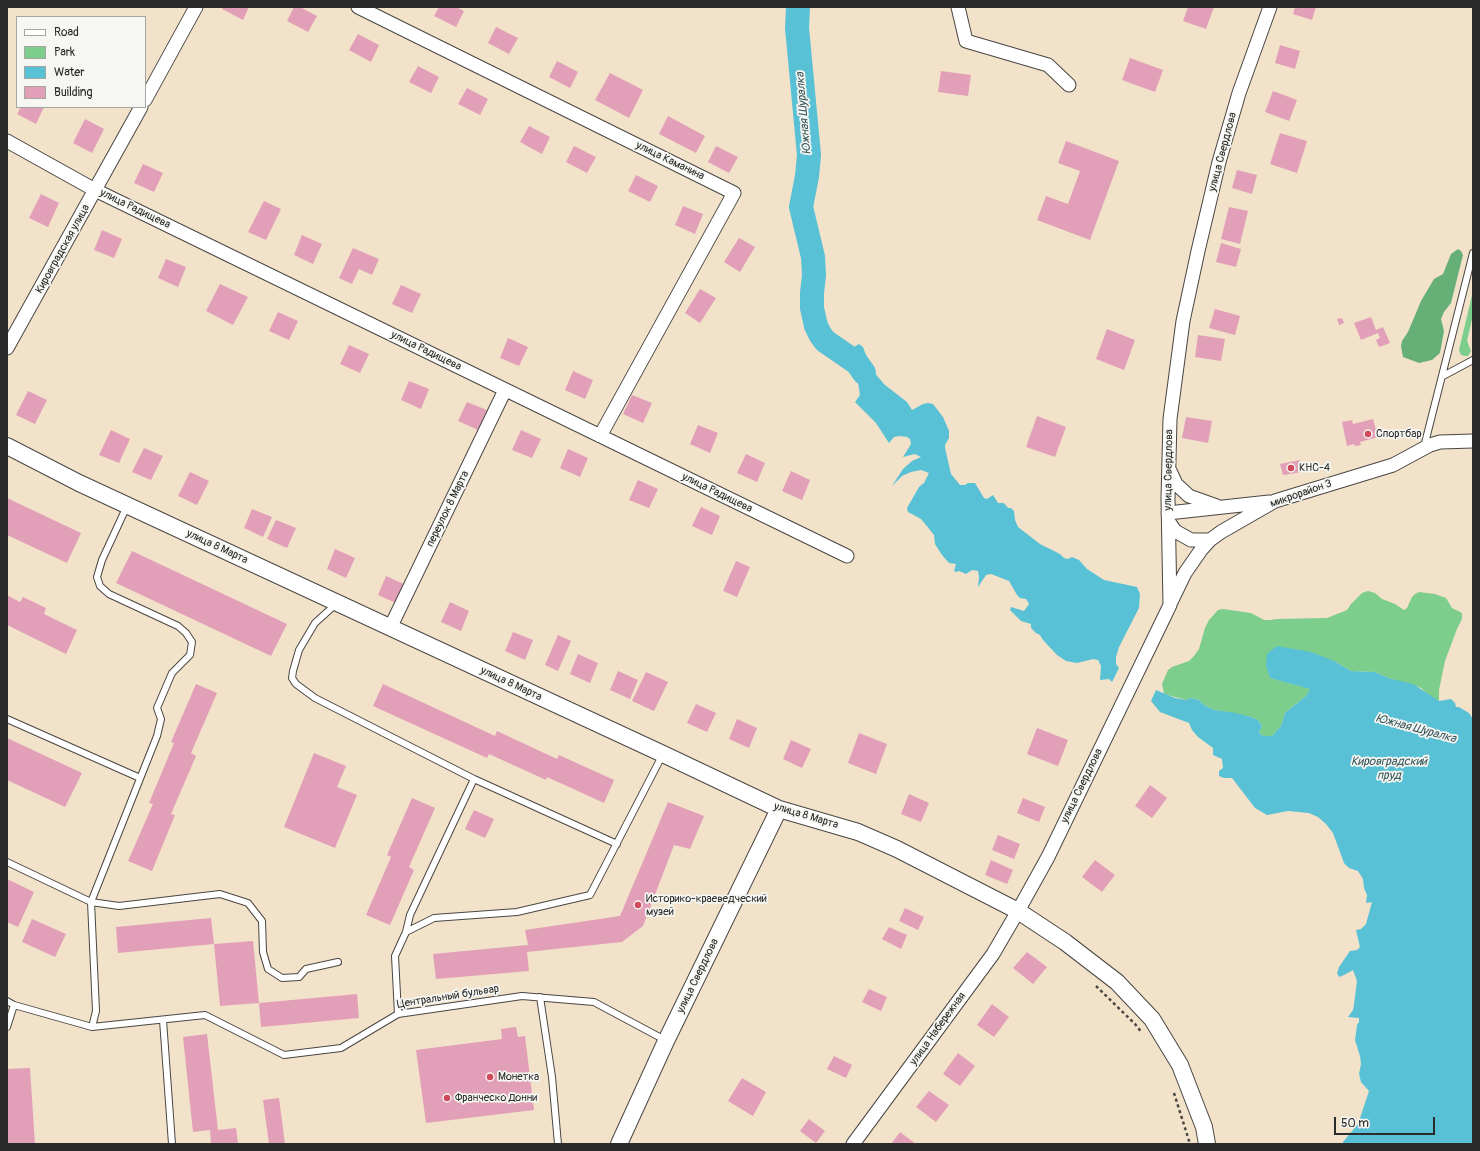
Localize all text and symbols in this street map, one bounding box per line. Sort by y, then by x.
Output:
legend [16,16,146,108]
text: Road [54,25,79,40]
text: Park [54,45,75,60]
text: Water [54,65,85,80]
water label: Южная Шуралка [793,71,815,155]
text: Building [54,85,93,100]
street label: улица Свердлова [1206,111,1240,193]
street label: улица Каманина [634,139,706,183]
street label: улица Радищева [98,186,172,232]
street label: Кировградская улица [33,202,93,296]
street label: улица Радищева [389,328,463,374]
place label: Спортбар [1376,427,1422,441]
street label: улица Свердлова [1162,429,1176,511]
marker: Спортбар [1363,429,1373,439]
place label: КНС-4 [1299,461,1330,475]
marker: КНС-4 [1286,463,1296,473]
street label: переулок 8 Марта [424,469,472,549]
street label: улица Радищева [680,470,754,516]
street label: микрорайон 3 [1268,477,1334,511]
street label: улица 8 Марта [184,527,250,567]
street label: улица 8 Марта [478,664,544,704]
water label: Южная Шуралка [1374,711,1458,747]
street label: улица Свердлова [1058,747,1106,825]
water label: Кировградский пруд [1351,755,1427,783]
street label: улица 8 Марта [772,800,840,832]
place label: Историко-краеведческий музей [646,892,767,918]
marker: Историко-краеведческий музей [633,900,643,910]
street label: улица Свердлова [674,937,722,1015]
street label: Центральный бульвар [396,982,500,1012]
street label: улица Набережная [907,990,969,1068]
place label: Монетка [498,1070,539,1084]
marker: Монетка [485,1072,495,1082]
place label: Франческо Донни [455,1091,537,1105]
marker: Франческо Донни [442,1093,452,1103]
scale bar [1336,1109,1437,1135]
text: 50 m [1341,1116,1369,1131]

